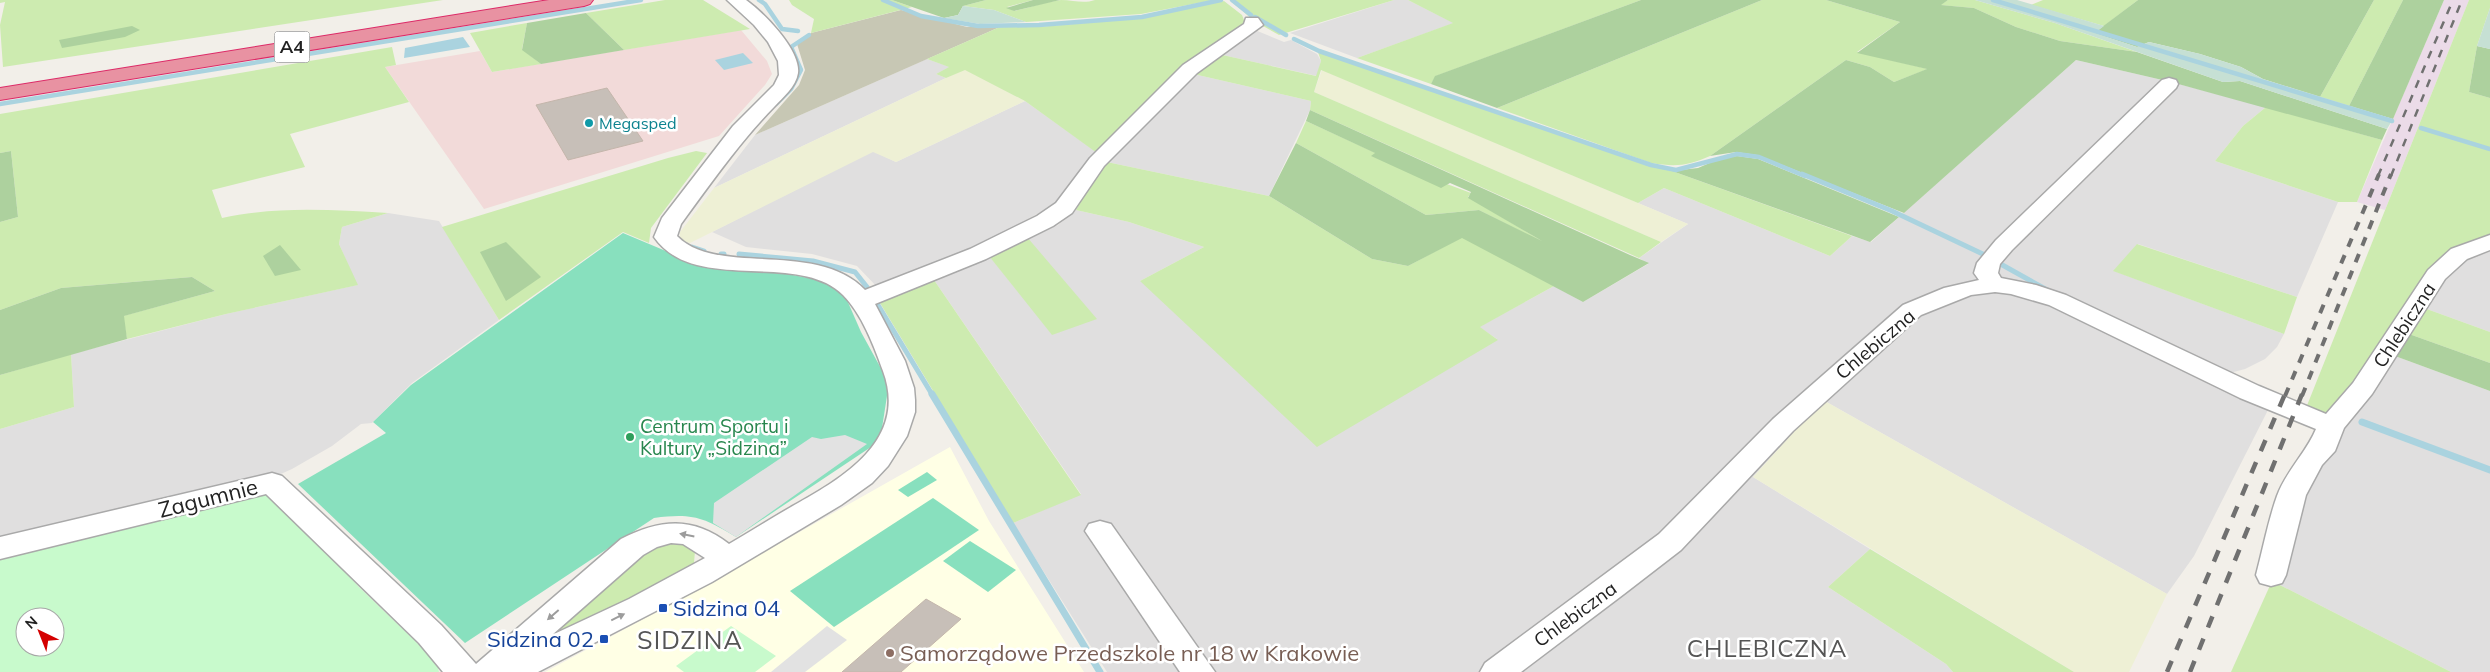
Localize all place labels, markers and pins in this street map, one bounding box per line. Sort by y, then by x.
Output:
place label: Megasped [599,113,677,133]
marker: Megasped [583,117,595,129]
place label: Centrum Sportu i Kultury „Sidzina” [640,414,789,460]
marker: Centrum Sportu i Kultury „Sidzina” [624,431,636,443]
place label: Sidzina 04 [673,594,780,622]
marker: Sidzina 04 [657,602,669,614]
place label: Sidzina 02 [487,625,594,653]
marker: Sidzina 02 [598,633,610,645]
place label: Samorządowe Przedszkole nr 18 w Krakowie [900,639,1359,667]
marker: Samorządowe Przedszkole nr 18 w Krakowie [884,647,896,659]

